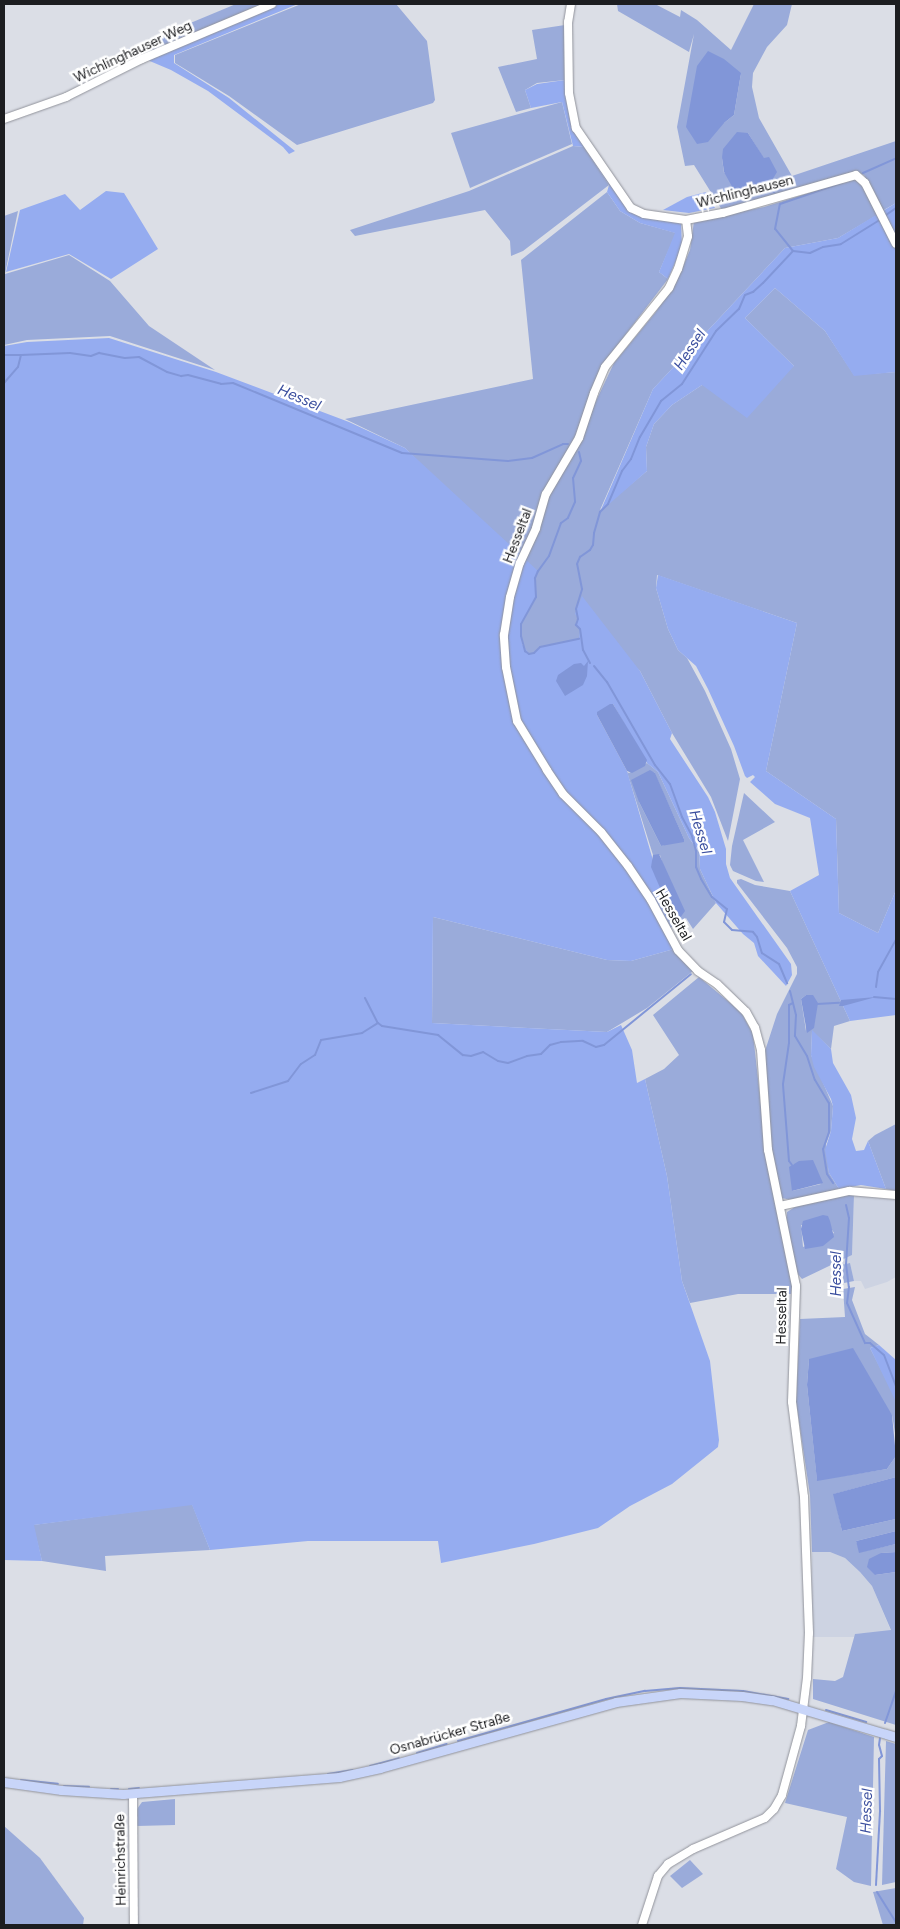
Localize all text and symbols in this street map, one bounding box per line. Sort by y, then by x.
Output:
street label: Wichlinghauser Weg [71,17,195,87]
street label: Wichlinghausen [695,172,795,212]
water label: Hessel [670,326,710,374]
water label: Hessel [275,381,323,415]
street label: Hesseltal [500,506,536,566]
water label: Hessel [685,808,715,856]
street label: Hesseltal [651,886,695,944]
water label: Hessel [828,1251,846,1297]
street label: Hesseltal [773,1287,791,1345]
street label: Osnabrücker Straße [388,1709,512,1759]
water label: Hessel [857,1788,877,1834]
street label: Heinrichstraße [112,1814,130,1906]

